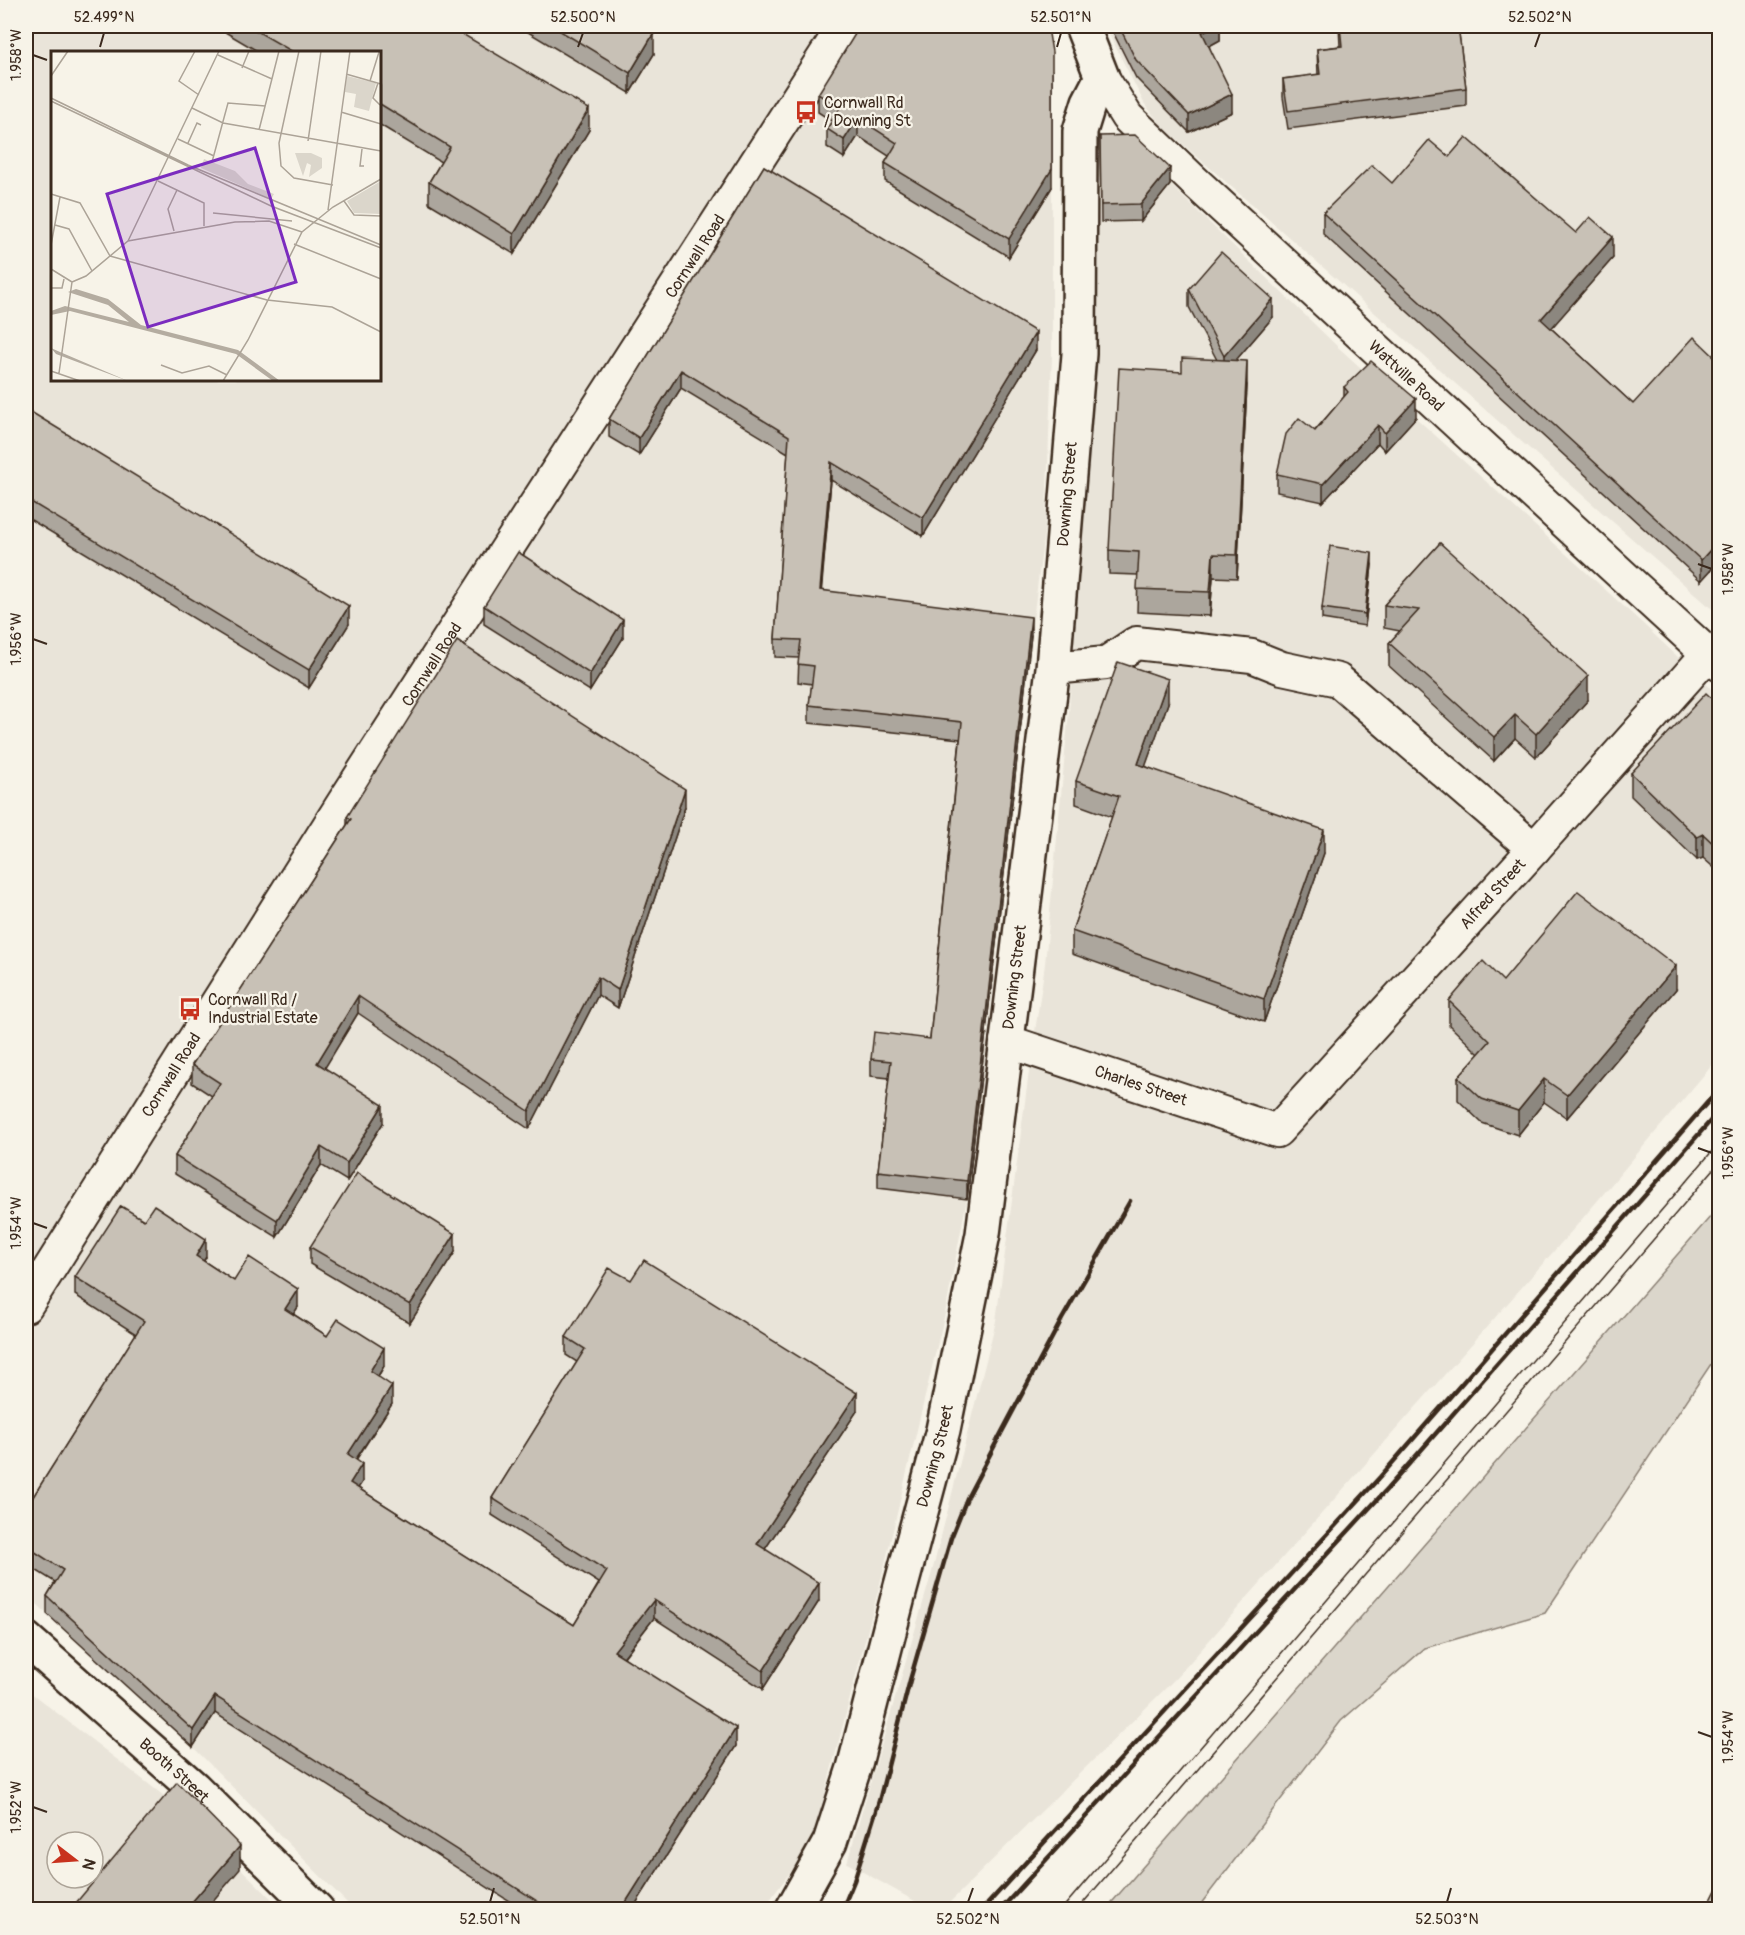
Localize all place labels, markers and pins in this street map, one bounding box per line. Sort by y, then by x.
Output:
place label: Cornwall Rd / Downing St [824,93,911,131]
bus stop icon: Cornwall Rd / Downing St [793,99,819,125]
place label: Cornwall Rd / Industrial Estate [208,990,318,1028]
bus stop icon: Cornwall Rd / Industrial Estate [177,996,203,1022]

